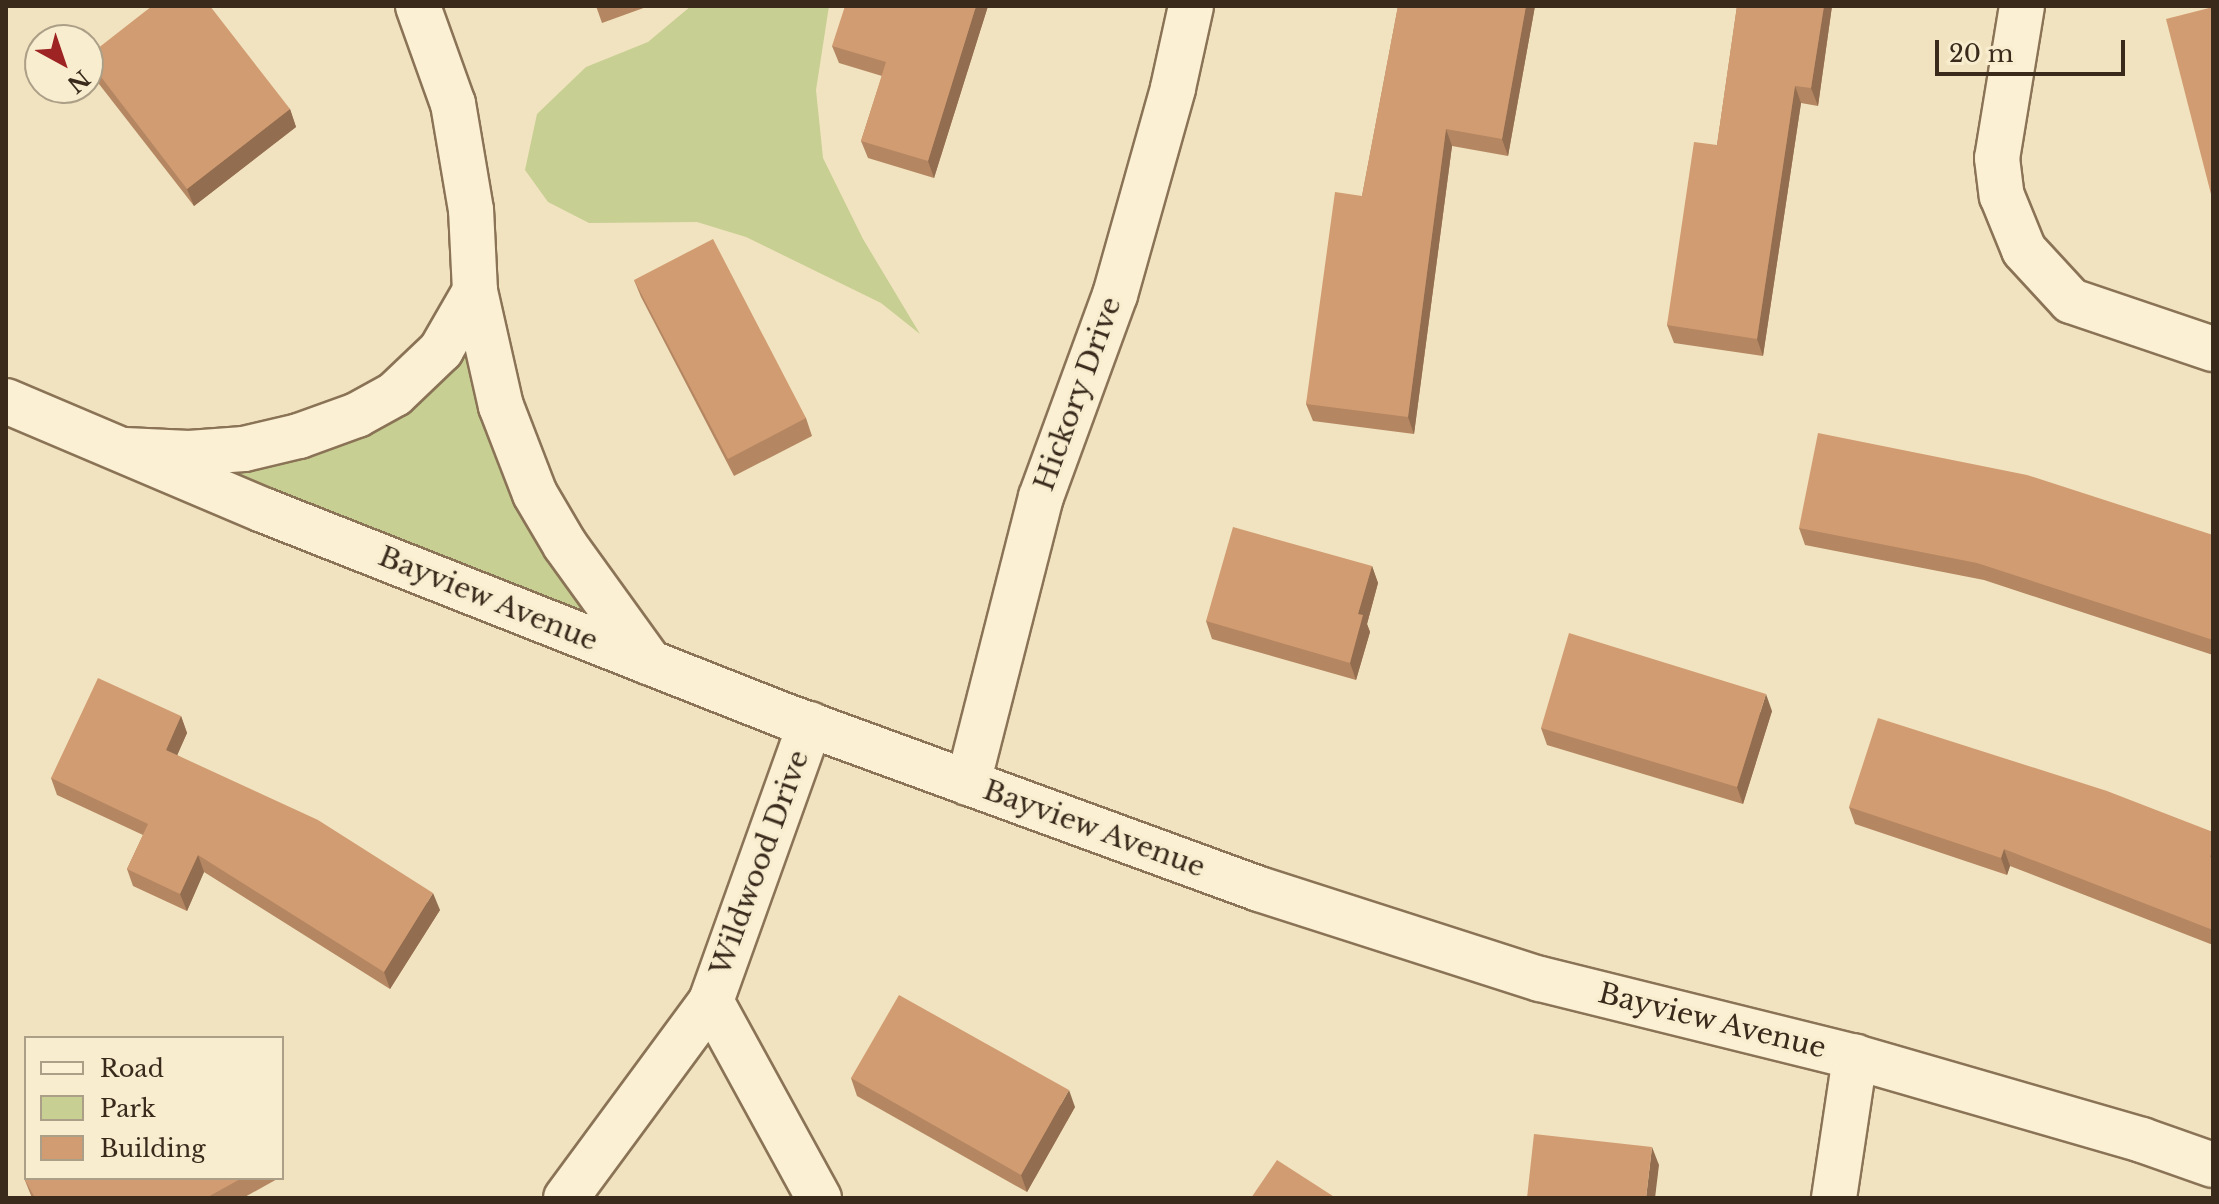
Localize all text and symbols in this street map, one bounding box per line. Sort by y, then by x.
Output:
north arrow [24,24,104,104]
scale bar [1939,24,2129,74]
text: 20 m [1949,39,2014,68]
text: N [62,64,95,98]
street label: Hickory Drive [1027,292,1129,496]
street label: Bayview Avenue [373,539,603,659]
street label: Wildwood Drive [704,746,816,980]
street label: Bayview Avenue [978,773,1210,885]
street label: Bayview Avenue [1594,976,1830,1066]
legend [24,1036,284,1180]
text: Road [100,1054,164,1083]
text: Park [100,1094,156,1123]
text: Building [100,1134,206,1163]

